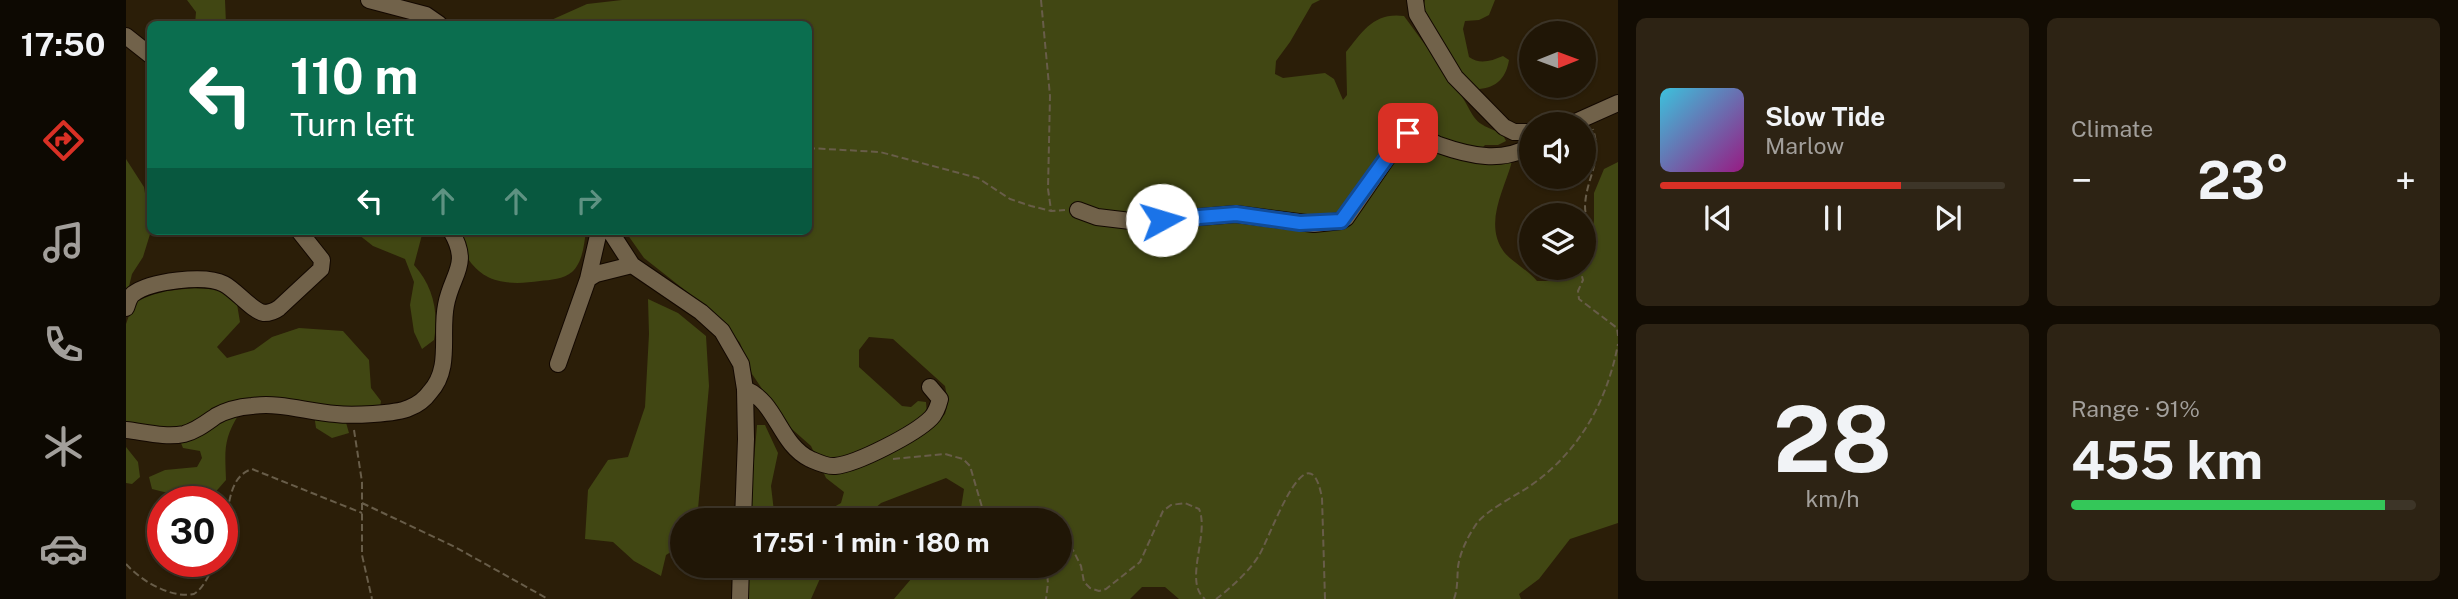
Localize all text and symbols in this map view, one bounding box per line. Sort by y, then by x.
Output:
north arrow [1519,21,1596,98]
map controls [1519,21,1596,280]
text: 17:50 [21,26,105,63]
text: 110 m [290,47,418,105]
icon: left [175,49,266,140]
text: Slow Tide [1765,101,1885,132]
pin [1378,103,1438,163]
text: Turn left [290,106,415,143]
button: sound [1519,112,1596,189]
icon: arrive [1389,114,1427,152]
text: Climate [2071,115,2153,142]
icon: directions [39,116,88,165]
text: Marlow [1765,132,1844,159]
text: 23° [2197,150,2290,211]
text: − [2071,158,2092,203]
text: + [2395,158,2416,203]
icon: left [351,182,389,220]
icon: ahead [424,182,462,220]
icon: ahead [497,182,535,220]
icon: right [570,182,608,220]
position arrow [1125,183,1199,257]
icon: previous [1699,199,1737,237]
icon: pause [1814,199,1852,237]
icon: next [1929,199,1967,237]
button: layers [1519,203,1596,280]
icon: music [39,218,88,267]
icon: phone [39,320,88,369]
text: 28 [1773,386,1892,492]
text: Range · 91% [2071,395,2200,422]
icon: climate [39,422,88,471]
text: 455 km [2071,430,2263,491]
text: km/h [1805,485,1860,512]
speed limit sign: 30 [147,486,238,577]
icon: car [39,524,88,573]
text: 17:51 · 1 min · 180 m [753,527,989,558]

